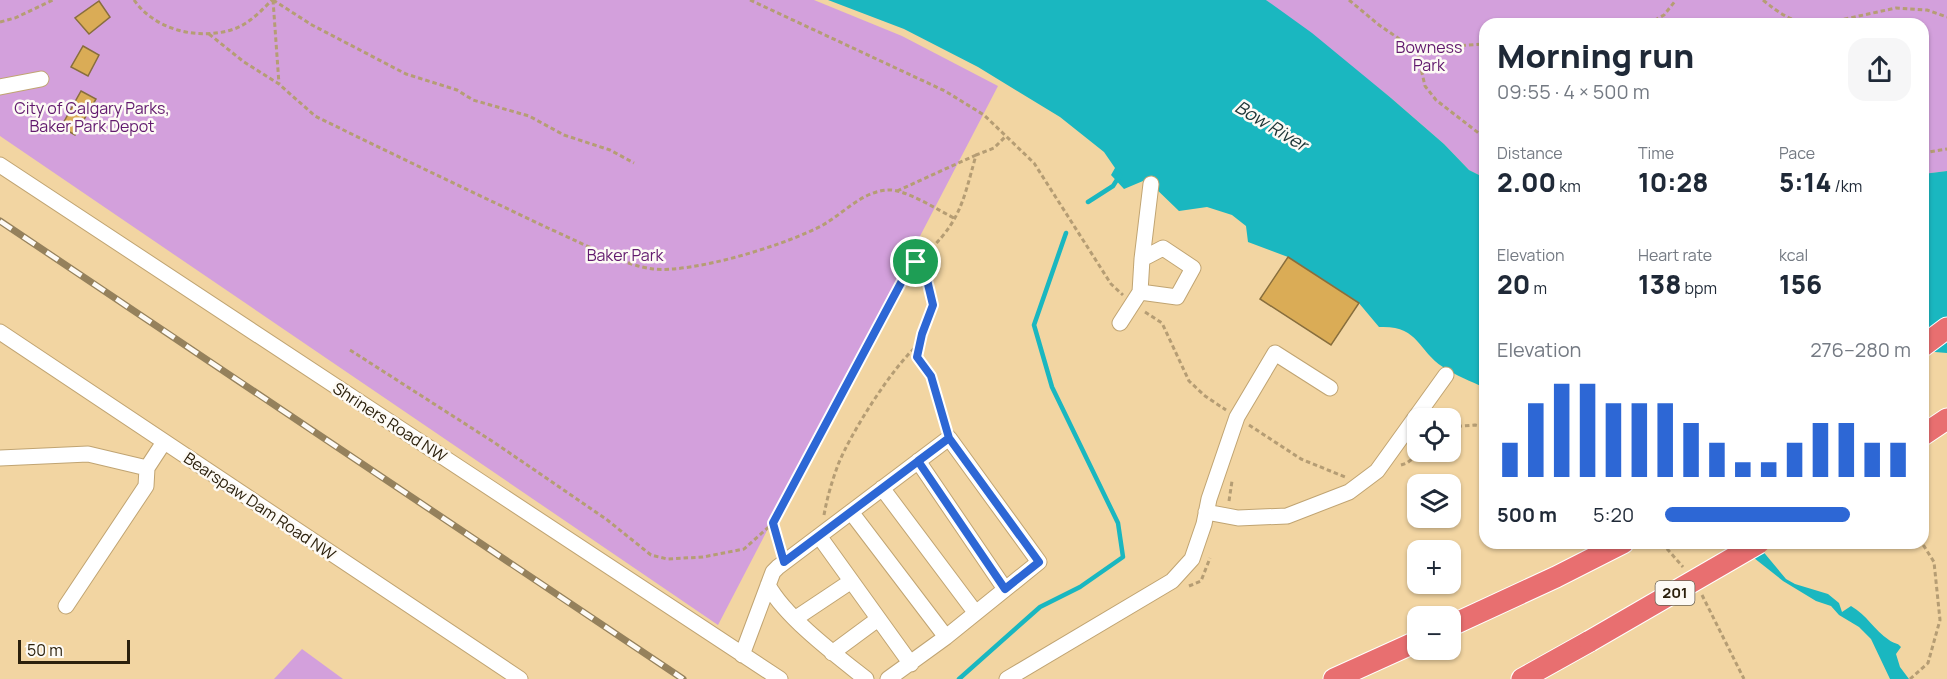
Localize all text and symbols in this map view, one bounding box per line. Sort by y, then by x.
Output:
text: Morning run [1497,33,1694,78]
park label: Bowness Park [1396,36,1462,76]
button: share [1848,38,1911,101]
text: 09:55 · 4 × 500 m [1497,78,1650,105]
water label: Bow River [1231,94,1314,157]
park label: City of Calgary Parks, Baker Park Depot [14,97,170,137]
text: Distance [1497,142,1563,164]
text: Time [1638,142,1674,164]
text: Pace [1779,142,1815,164]
text: 2.00 [1497,164,1556,200]
text: 10:28 [1638,164,1709,200]
text: 5:14 [1779,164,1831,200]
text: km [1556,175,1581,197]
text: /km [1831,175,1862,197]
pin [890,236,941,287]
park label: Baker Park [587,244,664,266]
text: Elevation [1497,244,1565,266]
text: Heart rate [1638,244,1712,266]
text: kcal [1779,244,1808,266]
icon: arrive [899,245,932,278]
text: 20 [1497,266,1530,302]
text: 138 [1638,266,1681,302]
text: 156 [1779,266,1822,302]
text: m [1530,277,1547,299]
text: bpm [1681,277,1717,299]
text: Elevation [1497,336,1581,363]
text: 276–280 m [1810,336,1911,363]
street label: Shriners Road NW [329,377,451,467]
map controls [1407,408,1461,660]
button: locate [1407,408,1461,462]
street label: Bearspaw Dam Road NW [180,447,340,565]
button: layers [1407,474,1461,528]
text: 500 m [1497,501,1557,528]
text: 5:20 [1593,501,1634,528]
button: + [1407,540,1461,594]
road number: 201 [1656,581,1694,605]
button: − [1407,606,1461,660]
scale bar [18,637,130,664]
text: 50 m [27,639,63,661]

